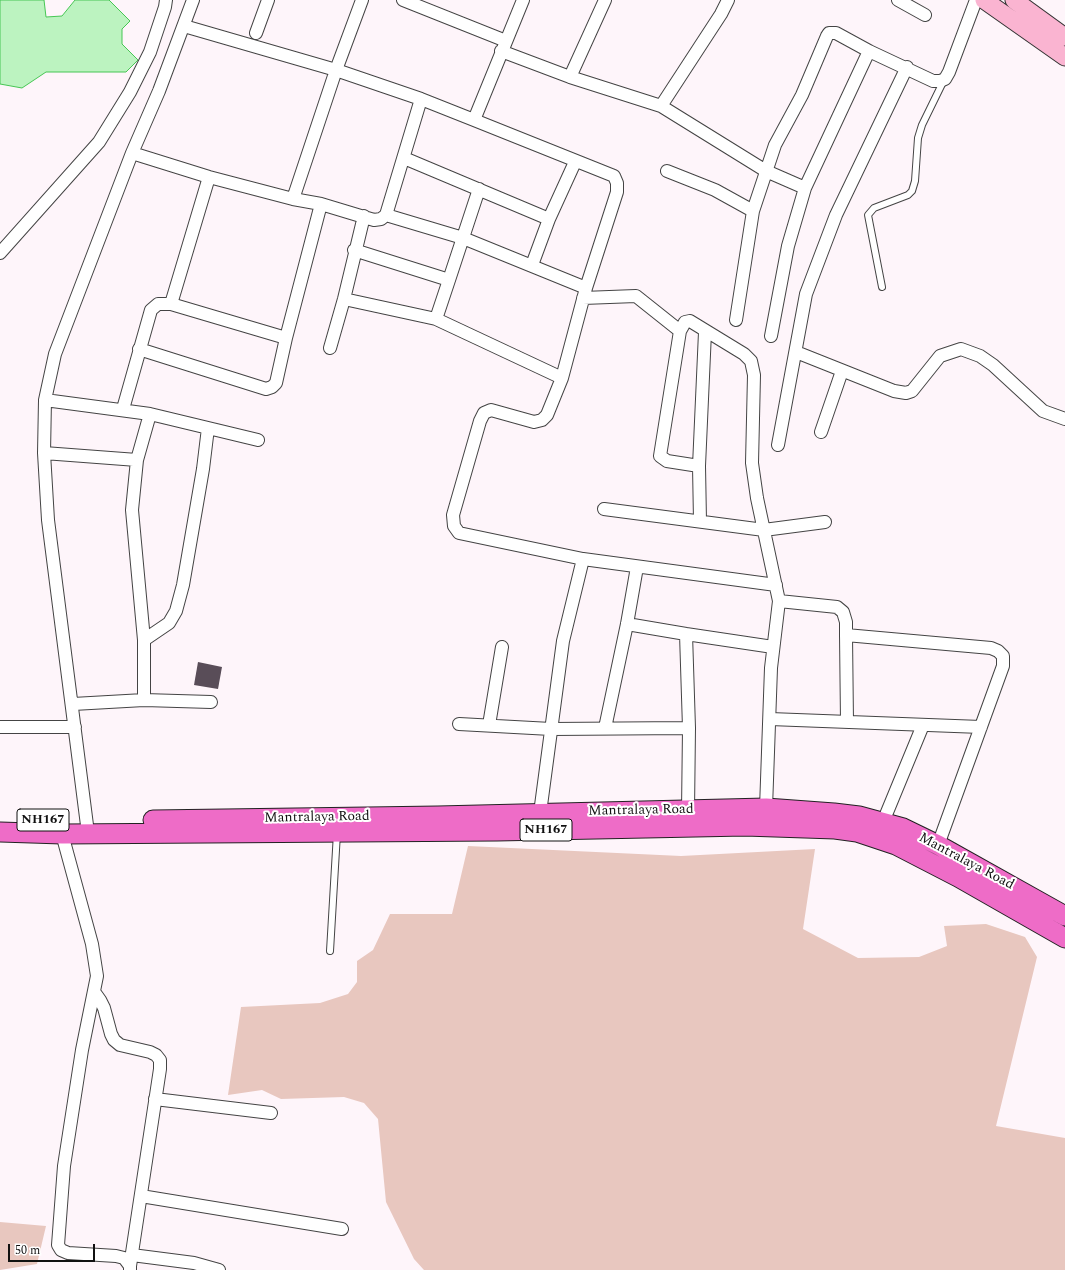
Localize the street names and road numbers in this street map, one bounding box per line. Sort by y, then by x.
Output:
street label: Mantralaya Road [588,802,694,820]
road number: NH167 [17,809,69,831]
street label: Mantralaya Road [264,809,370,827]
road number: NH167 [520,819,572,841]
street label: Mantralaya Road [915,830,1017,894]

